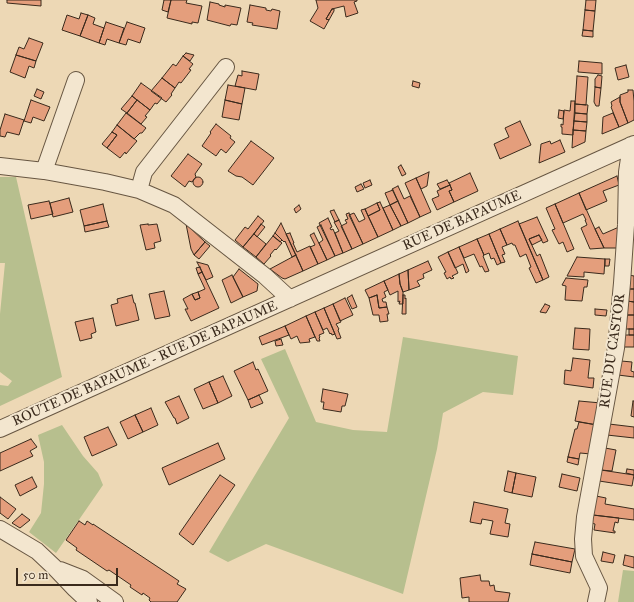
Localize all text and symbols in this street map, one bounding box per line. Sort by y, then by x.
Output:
street label: RUE DE BAPAUME [400,187,524,255]
street label: RUE DU CASTOR [597,293,629,409]
street label: ROUTE DE BAPAUME - RUE DE BAPAUME [10,298,280,430]
scale bar [18,560,120,586]
text: 50 m [23,568,48,582]

